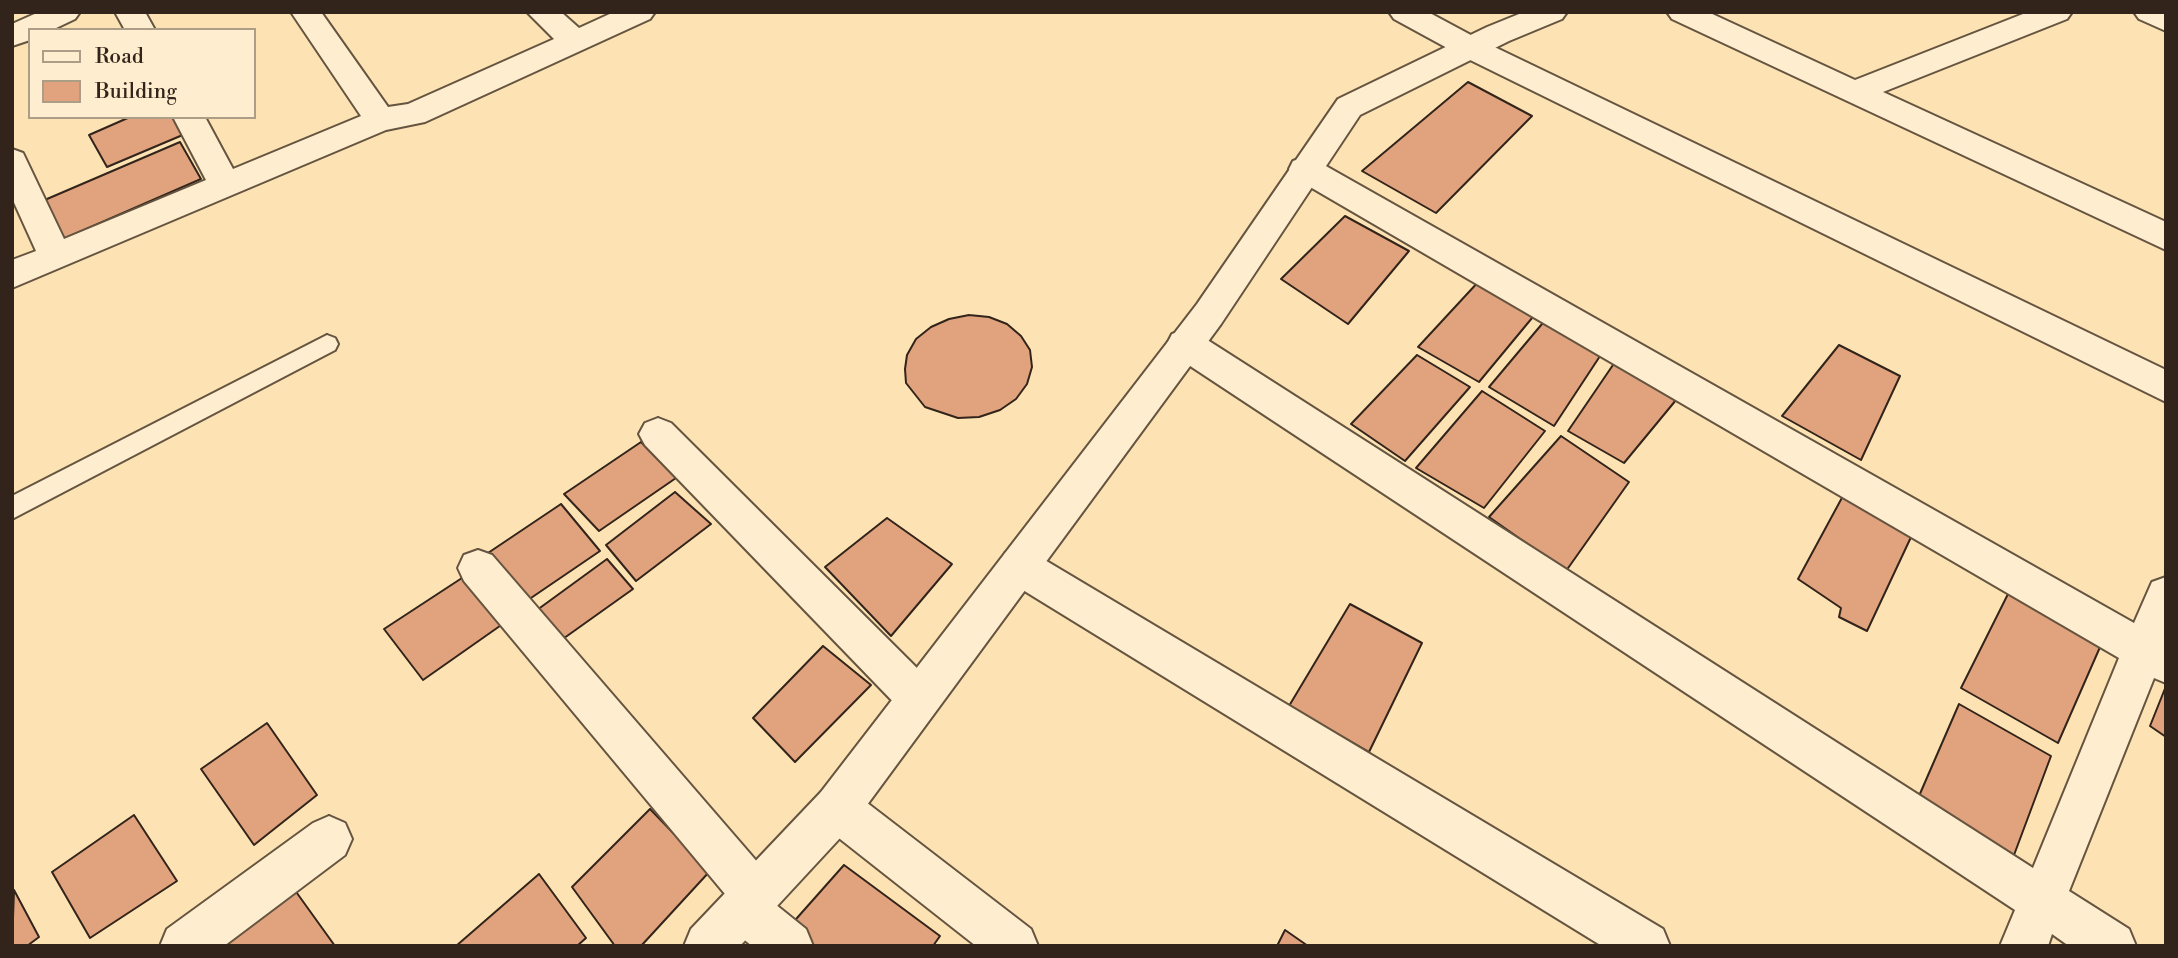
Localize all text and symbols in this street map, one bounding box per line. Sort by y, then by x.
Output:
legend [28,28,256,119]
text: Road [95,44,144,70]
text: Building [95,79,177,105]

